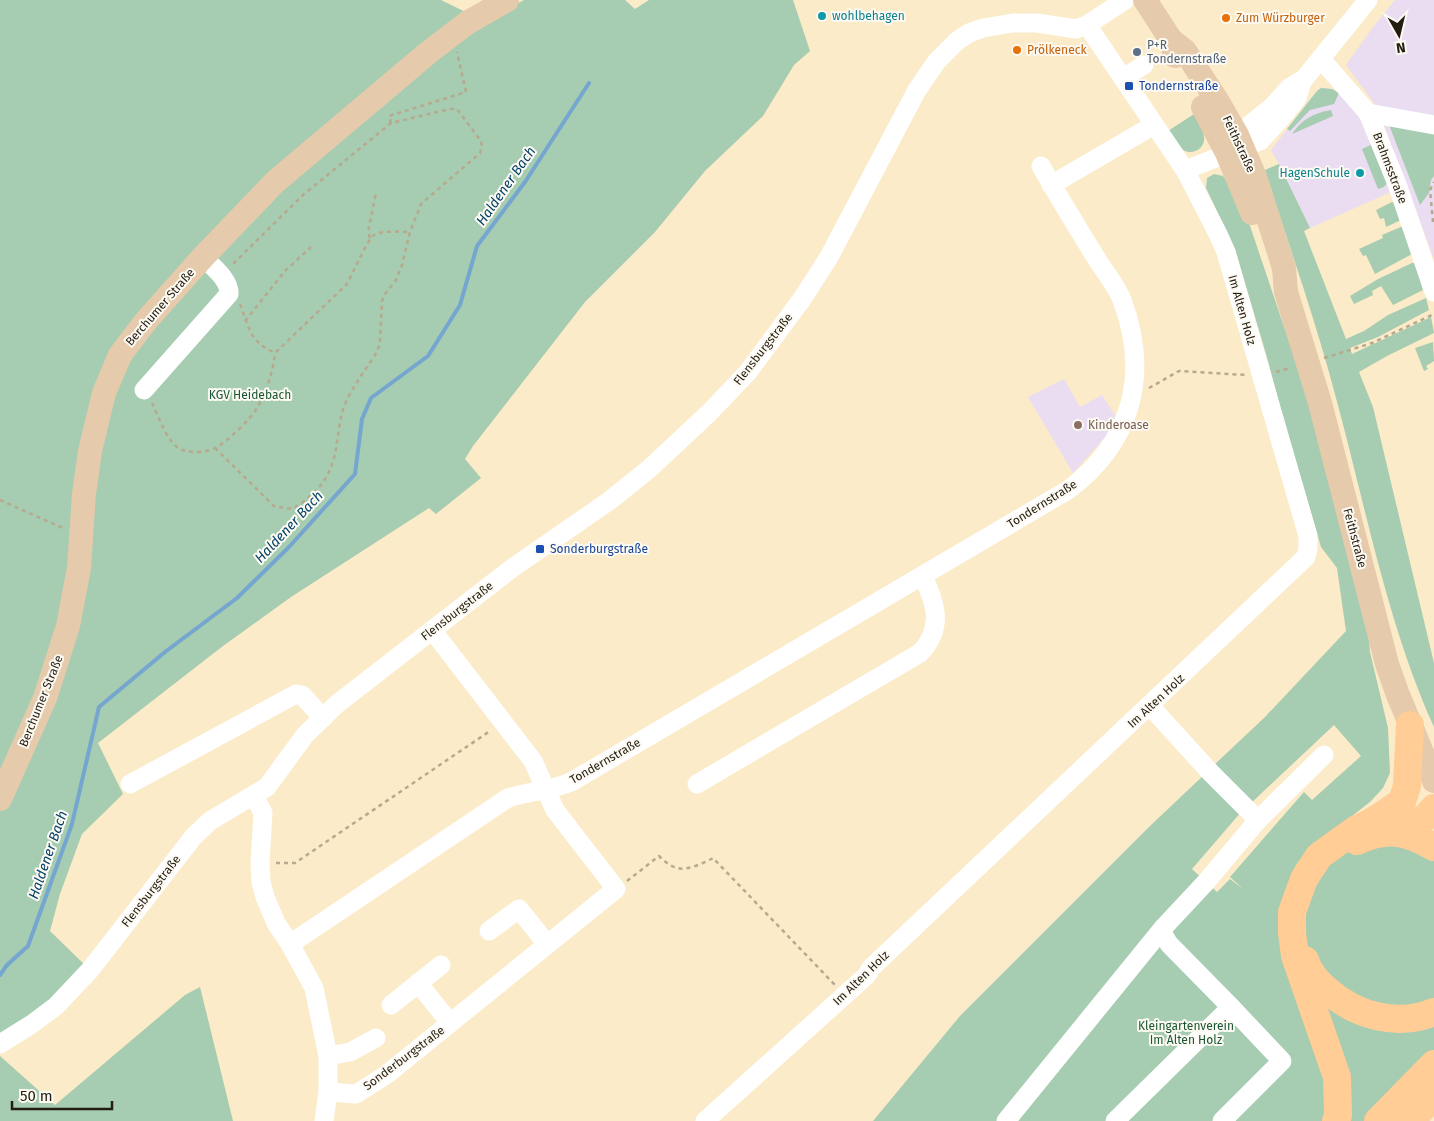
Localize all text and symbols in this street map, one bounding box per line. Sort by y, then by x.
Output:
place label: wohlbehagen [832,9,905,23]
marker: wohlbehagen [816,10,828,22]
north arrow [1374,10,1424,60]
place label: Zum Würzburger [1236,11,1325,25]
marker: Zum Würzburger [1220,12,1232,24]
place label: P+R Tondernstraße [1147,38,1226,66]
text: N [1395,38,1407,56]
place label: Prölkeneck [1027,43,1087,57]
marker: Prölkeneck [1011,44,1023,56]
marker: P+R Tondernstraße [1131,46,1143,58]
place label: Tondernstraße [1139,79,1218,93]
marker: Tondernstraße [1123,80,1135,92]
street label: Feithstraße [1220,113,1258,175]
street label: Brahmsstraße [1370,130,1410,206]
water label: Haldener Bach [473,143,539,229]
place label: HagenSchule [1280,166,1350,180]
marker: HagenSchule [1354,167,1366,179]
street label: Berchumer Straße [123,266,197,348]
street label: Im Alten Holz [1225,273,1259,347]
street label: Flensburgstraße [731,310,795,388]
park label: KGV Heidebach [209,388,291,402]
place label: Kinderoase [1088,418,1149,432]
marker: Kinderoase [1072,419,1084,431]
street label: Tondernstraße [1005,477,1079,531]
water label: Haldener Bach [251,487,327,567]
street label: Feithstraße [1340,507,1370,569]
place label: Sonderburgstraße [550,542,648,556]
marker: Sonderburgstraße [534,543,546,555]
street label: Flensburgstraße [418,579,496,643]
street label: Berchumer Straße [16,653,66,749]
street label: Im Alten Holz [1125,671,1187,731]
street label: Tondernstraße [567,735,643,787]
water label: Haldener Bach [25,809,71,901]
street label: Flensburgstraße [119,852,183,930]
street label: Im Alten Holz [830,948,892,1008]
park label: Kleingartenverein Im Alten Holz [1138,1019,1234,1047]
street label: Sonderburgstraße [361,1023,447,1093]
scale bar [12,1078,112,1110]
text: 50 m [20,1087,53,1105]

